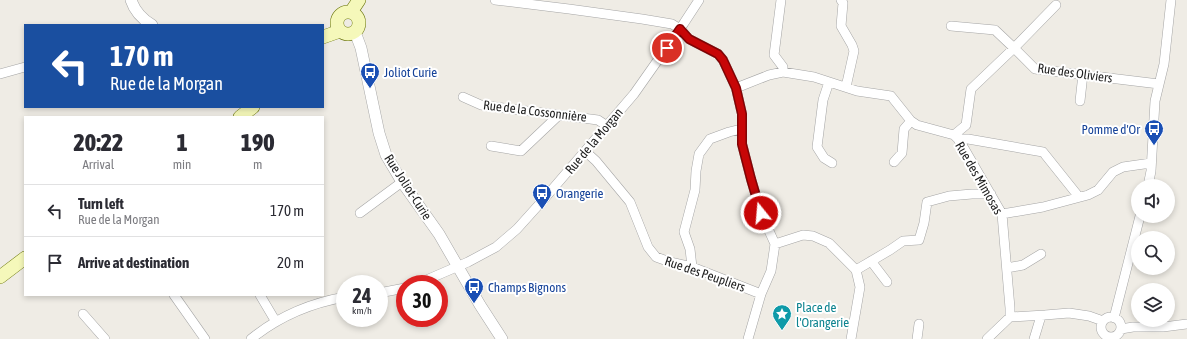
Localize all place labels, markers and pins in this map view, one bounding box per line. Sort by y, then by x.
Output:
pin [650,31,684,65]
bus stop icon: Joliot Curie [359,61,381,89]
place label: Joliot Curie [384,65,437,80]
bus stop icon: Pomme d'Or [1143,118,1165,146]
place label: Pomme d'Or [1082,122,1140,137]
bus stop icon: Orangerie [531,182,553,210]
place label: Orangerie [556,186,604,201]
bus stop icon: Champs Bignons [463,276,485,304]
place label: Champs Bignons [488,280,567,295]
place label: Place de l'Orangerie [796,300,849,330]
place icon: Place de l'Orangerie [771,303,793,331]

